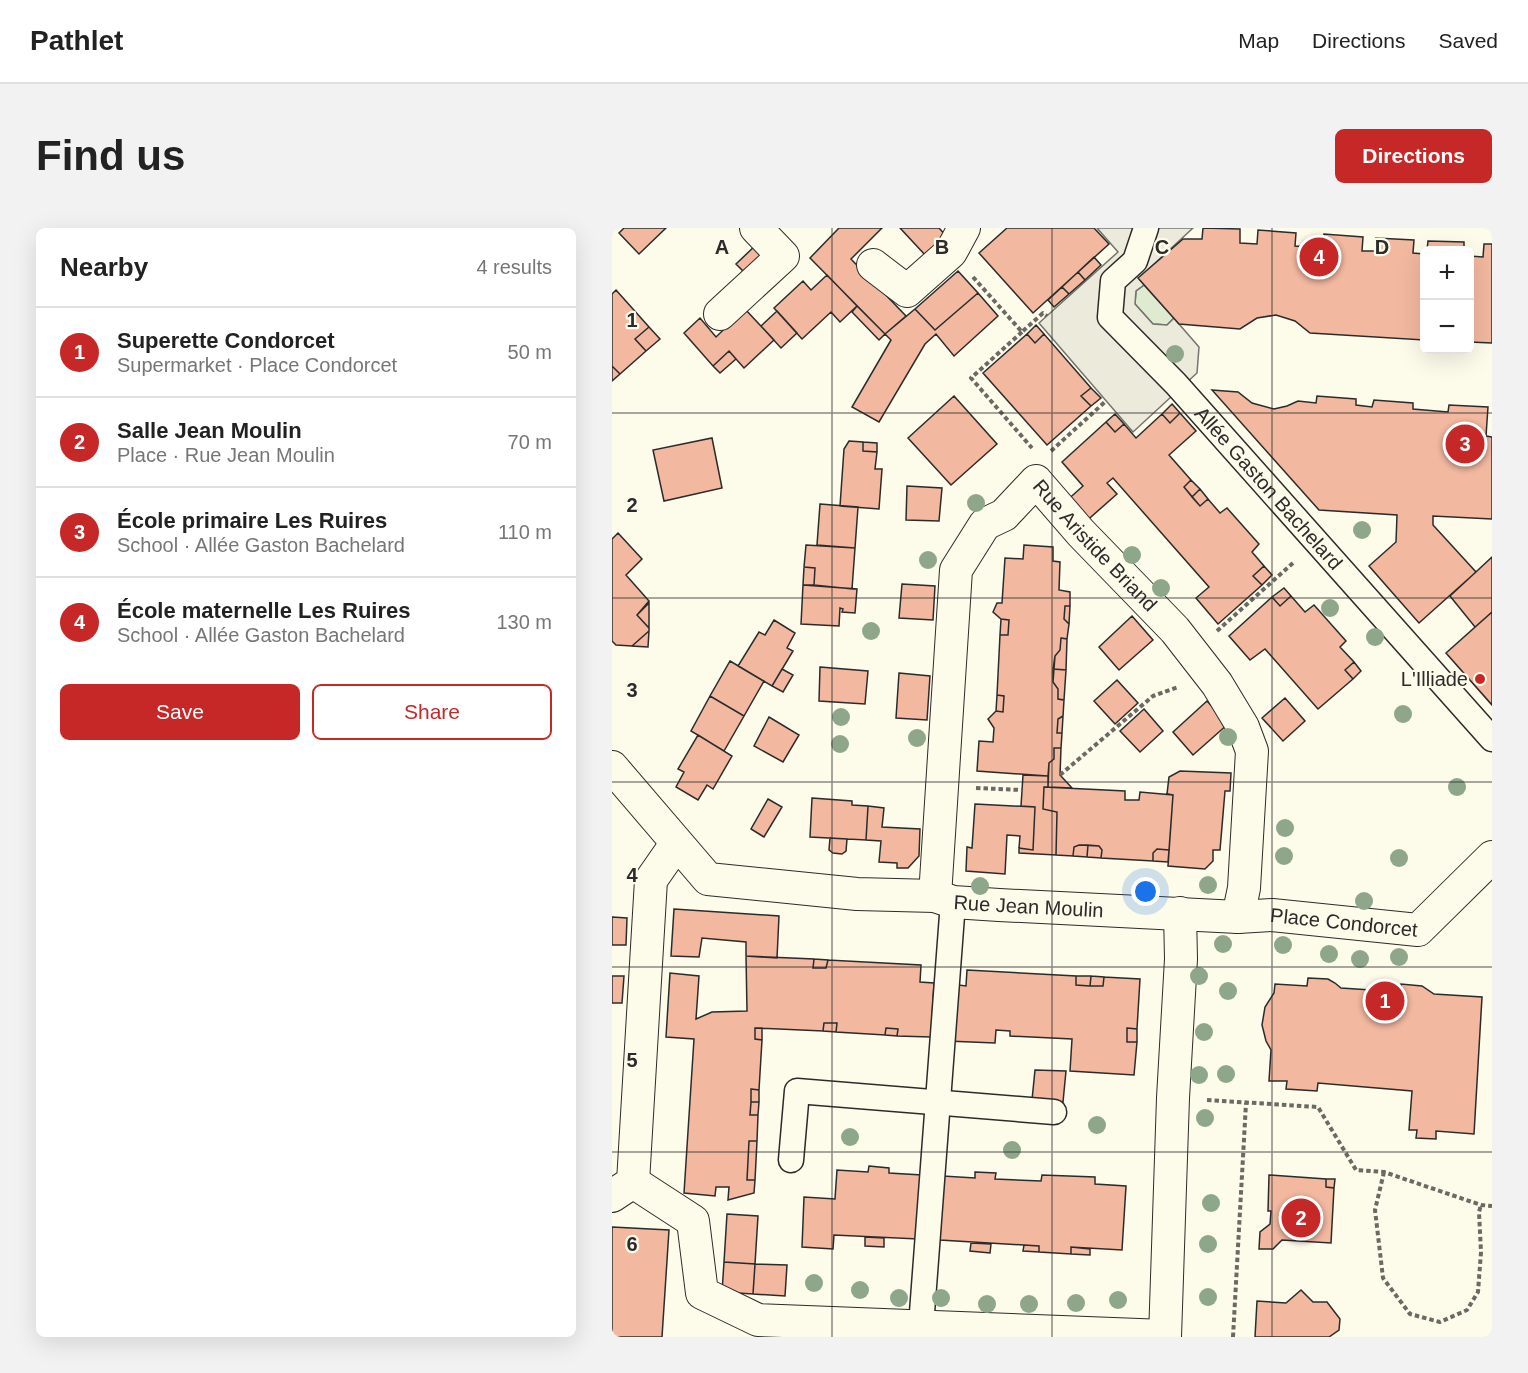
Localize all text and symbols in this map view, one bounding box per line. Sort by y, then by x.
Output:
text: Pathlet [30,25,123,56]
text: Map [1238,29,1279,52]
text: Directions [1312,29,1405,52]
text: Saved [1438,29,1498,52]
button: Directions [1335,129,1492,183]
text: Find us [36,132,185,179]
pin: 4 [1300,234,1338,279]
text: A [715,236,729,258]
text: B [935,236,949,258]
text: C [1155,236,1169,258]
text: D [1375,236,1389,258]
map controls [1420,246,1474,354]
button: + [1420,246,1474,300]
text: Nearby [60,252,148,282]
text: 4 results [476,256,552,278]
button: − [1420,300,1474,354]
text: 1 [626,309,638,331]
text: Superette Condorcet [117,328,335,353]
text: 1 [74,341,85,363]
text: 50 m [508,341,552,363]
text: Supermarket · Place Condorcet [117,354,397,376]
street label: Allée Gaston Bachelard [1191,402,1347,574]
text: Salle Jean Moulin [117,418,302,443]
pin: 3 [1446,422,1484,466]
text: 2 [74,431,85,453]
text: 70 m [508,431,552,453]
text: Place · Rue Jean Moulin [117,444,335,466]
street label: Rue Aristide Briand [1029,475,1161,615]
text: 2 [626,494,638,516]
text: École primaire Les Ruires [117,508,387,533]
text: 3 [74,521,85,543]
text: 110 m [498,521,552,543]
text: School · Allée Gaston Bachelard [117,534,405,556]
text: École maternelle Les Ruires [117,598,410,623]
text: 4 [74,611,85,633]
text: 130 m [496,611,552,633]
text: School · Allée Gaston Bachelard [117,624,405,646]
place label: L'Illiade [1401,668,1468,690]
marker: L'Illiade [1473,672,1487,686]
text: 3 [626,679,638,701]
button: Save [60,684,300,740]
button: Share [312,684,552,740]
text: 4 [626,864,638,886]
your location [1131,877,1160,906]
street label: Rue Jean Moulin [953,891,1104,921]
street label: Place Condorcet [1269,904,1419,941]
pin: 1 [1366,978,1404,1024]
text: 5 [626,1049,638,1071]
pin: 2 [1282,1196,1320,1240]
text: 6 [626,1233,638,1255]

